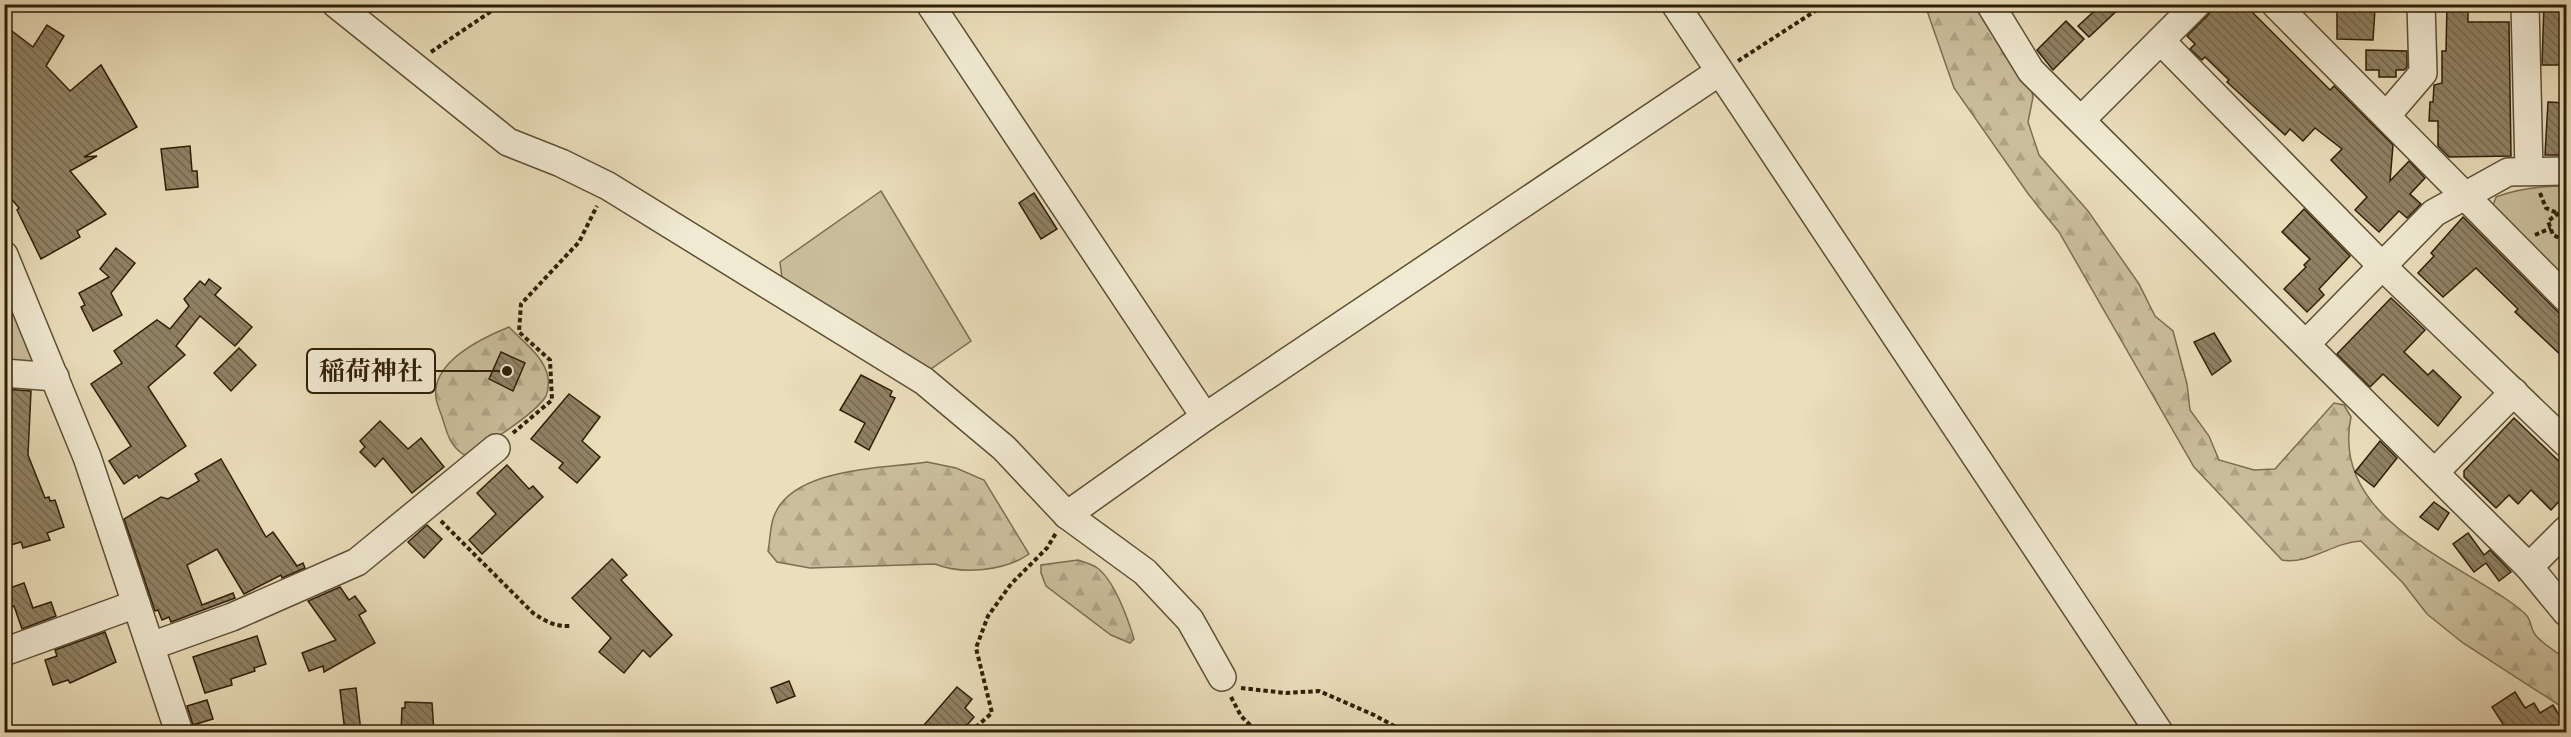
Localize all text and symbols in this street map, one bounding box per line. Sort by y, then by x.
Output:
callout: 稲荷神社 [307,349,435,393]
text: 稲荷神社 [319,354,423,389]

